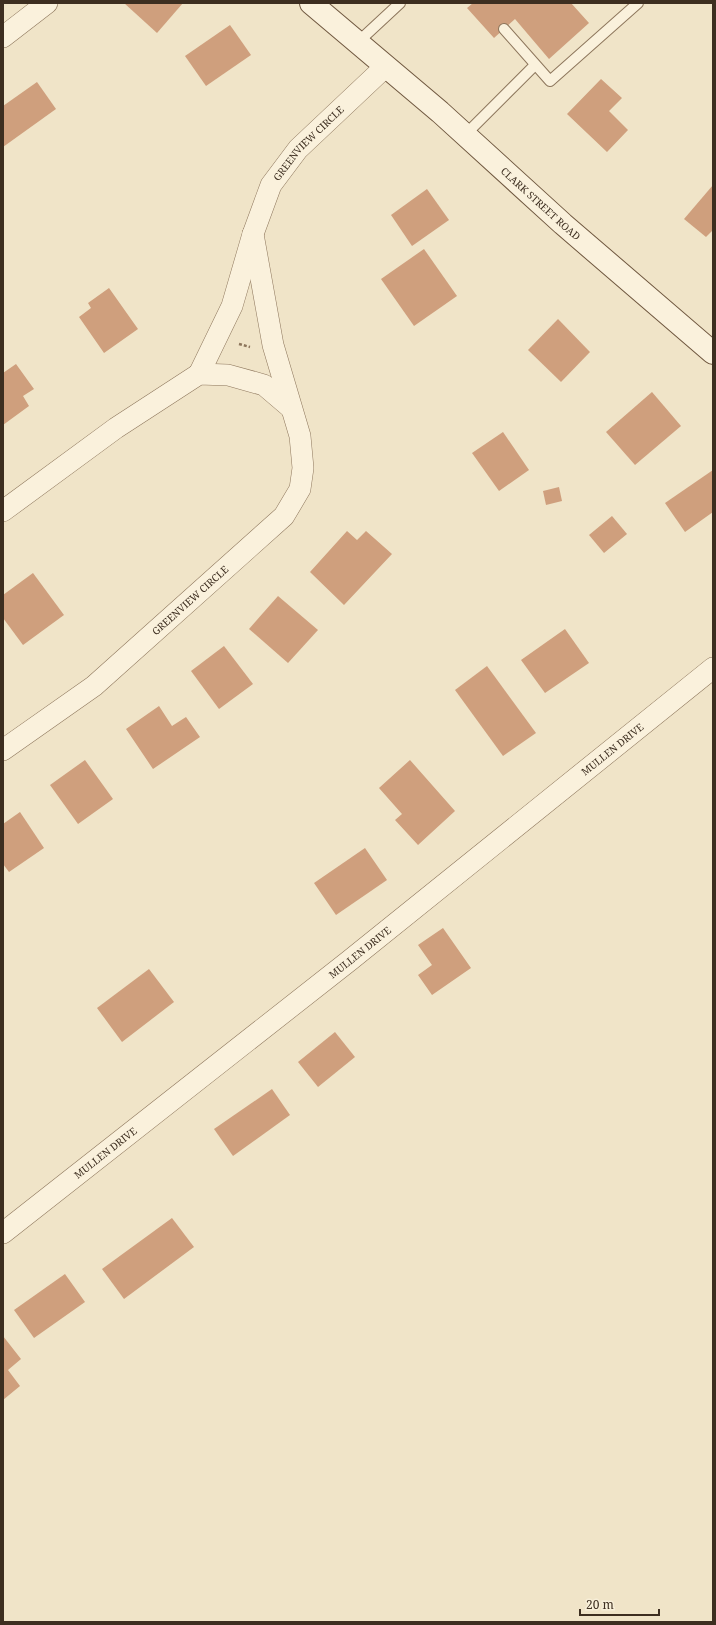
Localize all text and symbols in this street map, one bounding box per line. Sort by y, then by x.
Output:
street label: GREENVIEW CIRCLE [270,103,347,183]
street label: CLARK STREET ROAD [498,164,584,243]
street label: GREENVIEW CIRCLE [149,562,231,638]
street label: MULLEN DRIVE [578,720,646,778]
street label: MULLEN DRIVE [326,923,394,981]
street label: MULLEN DRIVE [71,1124,139,1182]
scale bar [580,1591,659,1617]
text: 20 m [586,1596,614,1613]

